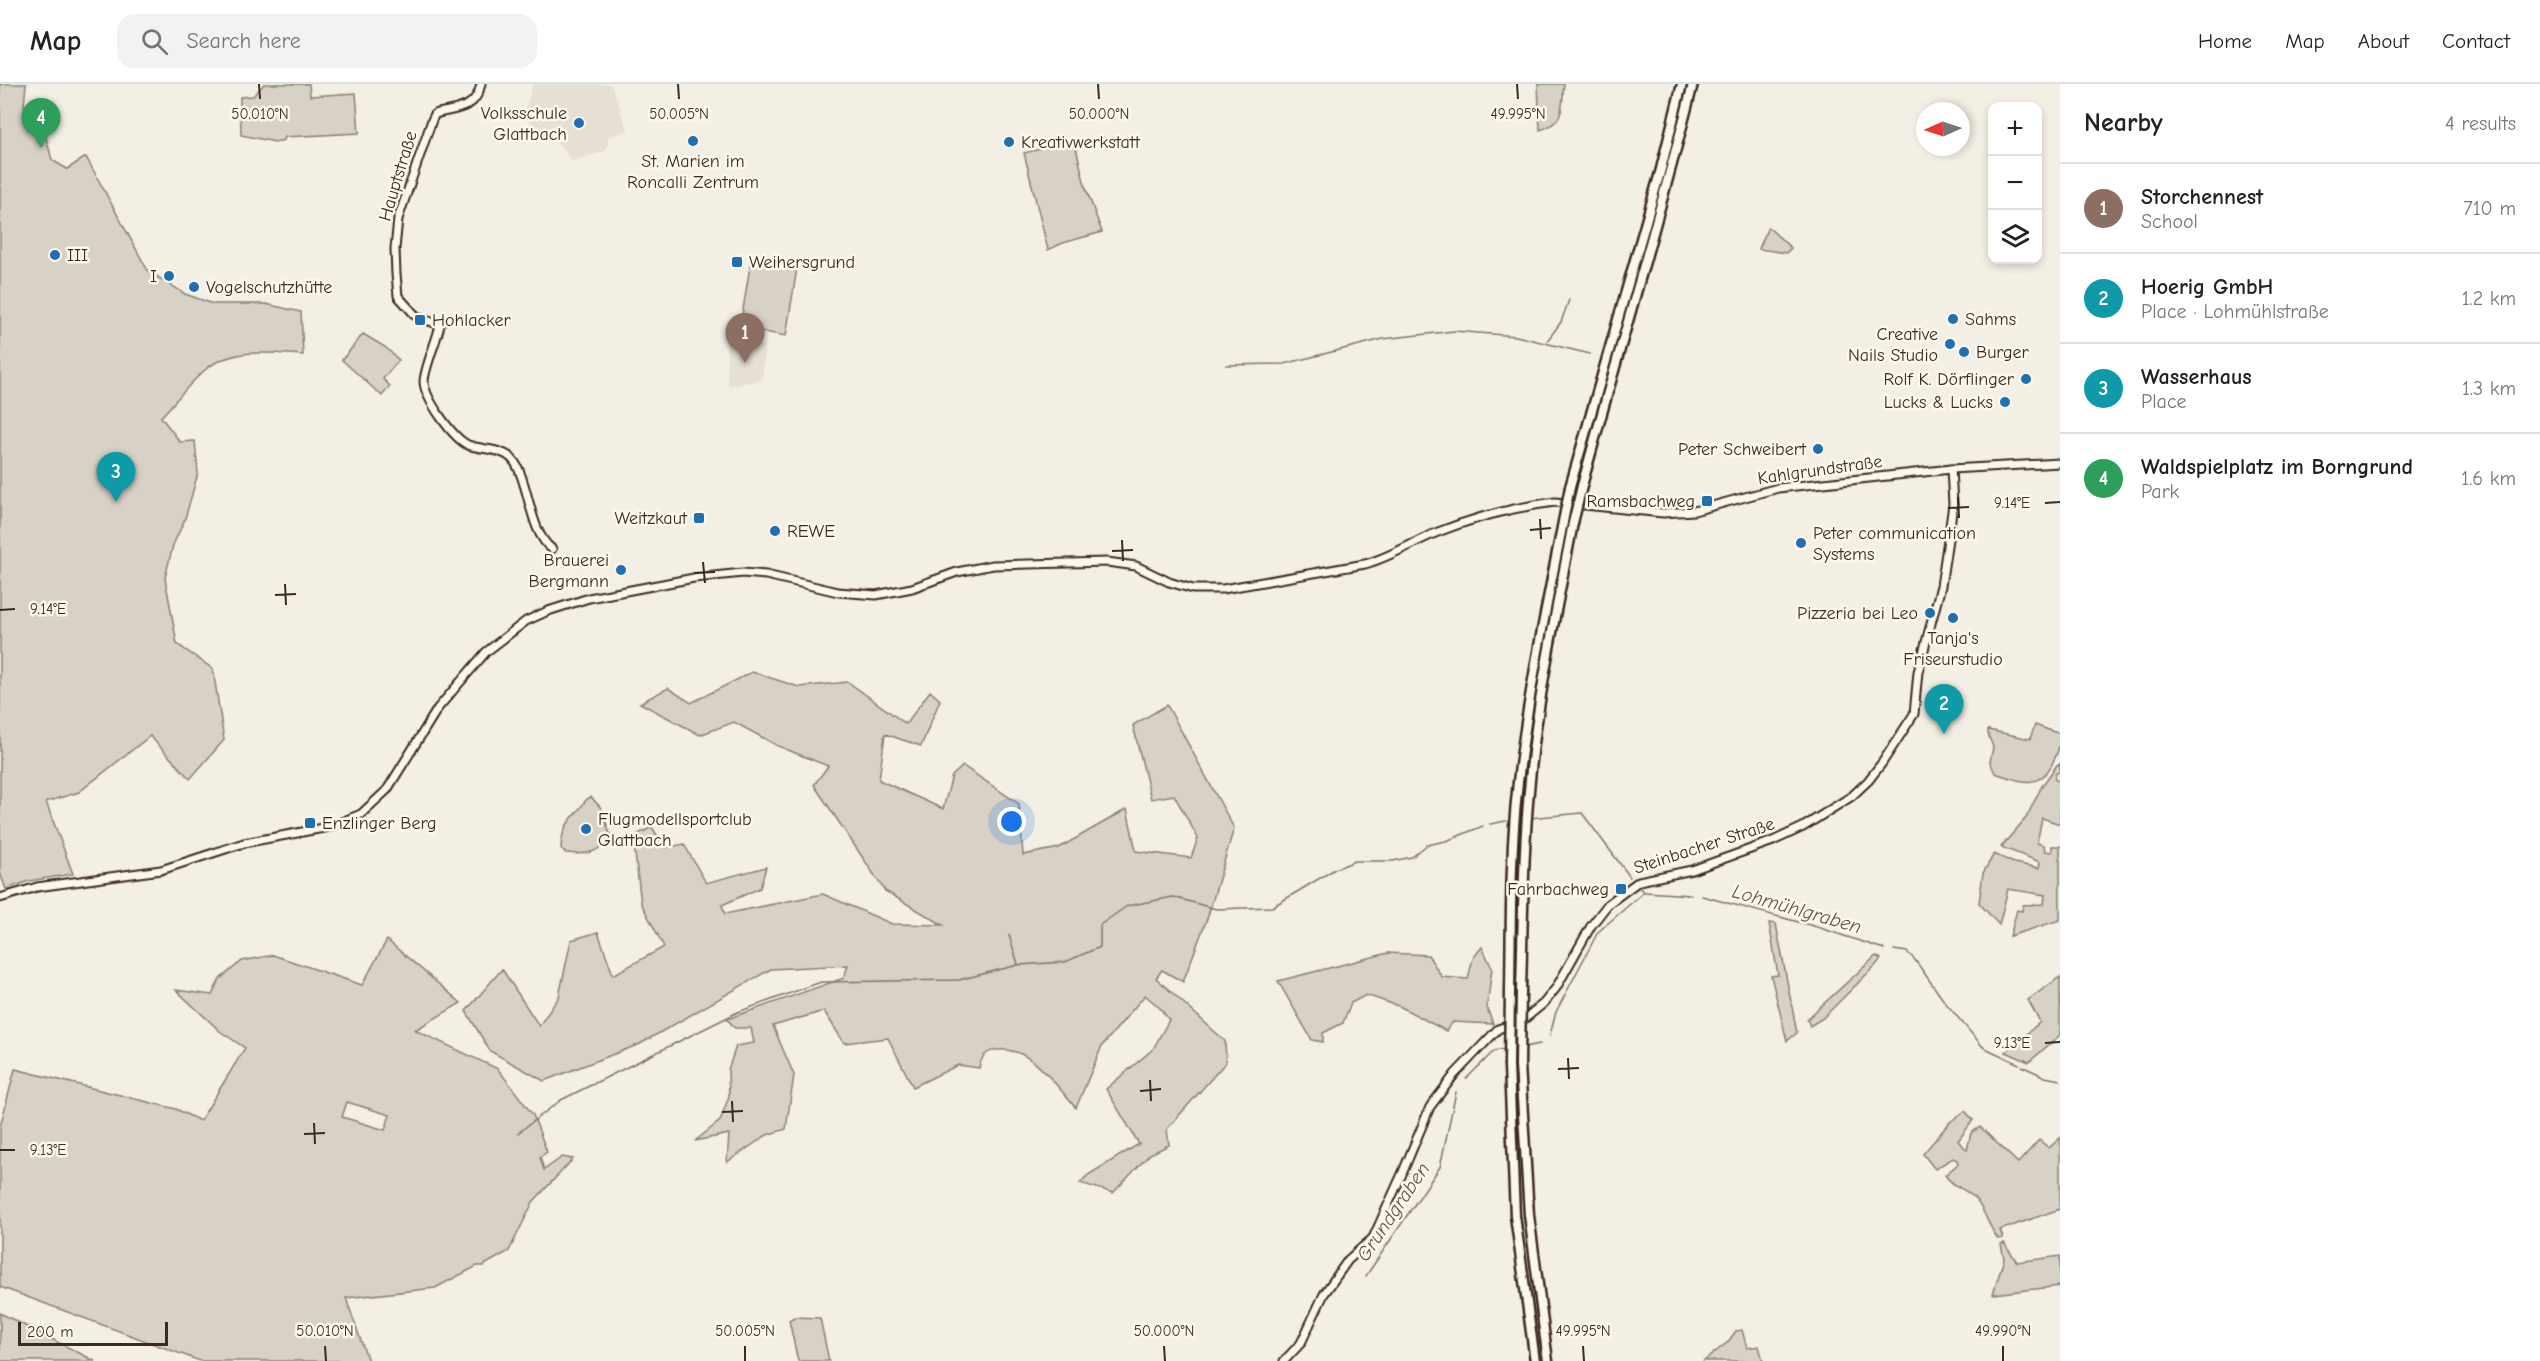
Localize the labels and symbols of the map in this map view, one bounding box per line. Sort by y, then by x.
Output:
pin: 4 [22,98,60,148]
north arrow [1916,102,1970,156]
place label: Volksschule Glattbach [481,103,567,145]
text: 50.010°N [231,105,289,123]
text: 50.005°N [649,105,709,123]
text: 50.000°N [1069,105,1129,123]
text: 49.995°N [1490,105,1546,123]
marker: Volksschule Glattbach [572,116,586,130]
street label: Hauptstraße [374,128,422,224]
place label: Kreativwerkstatt [1021,132,1141,153]
marker: St. Marien im Roncalli Zentrum [686,134,700,148]
marker: Kreativwerkstatt [1002,135,1016,149]
place label: St. Marien im Roncalli Zentrum [627,151,759,193]
place label: III [67,245,88,266]
marker: III [48,248,62,262]
place label: Weihersgrund [749,252,855,273]
marker: Weihersgrund [730,255,744,269]
place label: I [150,266,157,287]
marker: I [162,269,176,283]
place label: Vogelschutzhütte [206,277,332,298]
marker: Vogelschutzhütte [187,280,201,294]
place label: Sahms [1965,309,2016,330]
place label: Hohlacker [432,310,511,331]
marker: Sahms [1946,312,1960,326]
marker: Hohlacker [413,313,427,327]
pin: 1 [726,314,764,363]
place label: Creative Nails Studio [1848,324,1938,366]
marker: Creative Nails Studio [1943,337,1957,351]
place label: Burger [1976,342,2030,363]
marker: Burger [1957,345,1971,359]
place label: Rolf K. Dörflinger [1883,369,2015,390]
marker: Rolf K. Dörflinger [2019,372,2033,386]
place label: Lucks & Lucks [1884,392,1993,413]
marker: Lucks & Lucks [1998,395,2012,409]
place label: Peter Schweibert [1678,439,1807,460]
marker: Peter Schweibert [1811,442,1825,456]
street label: Kahlgrundstraße [1756,451,1884,489]
pin: 3 [96,452,136,502]
place label: Ramsbachweg [1587,491,1695,512]
marker: Ramsbachweg [1700,494,1714,508]
text: 9.14°E [1994,494,2030,512]
place label: Weitzkaut [615,508,688,529]
marker: Weitzkaut [692,511,706,525]
place label: REWE [787,521,835,542]
place label: Peter communication Systems [1813,523,1976,565]
marker: REWE [768,524,782,538]
marker: Peter communication Systems [1794,536,1808,550]
place label: Brauerei Bergmann [529,550,609,592]
marker: Brauerei Bergmann [614,563,628,577]
text: 9.14°E [30,600,66,618]
place label: Pizzeria bei Leo [1797,603,1918,624]
marker: Pizzeria bei Leo [1923,606,1937,620]
marker: Tanja's Friseurstudio [1946,611,1960,625]
place label: Tanja's Friseurstudio [1903,628,2003,670]
pin: 2 [1924,684,1964,734]
your location [997,807,1026,836]
place label: Flugmodellsportclub Glattbach [598,809,752,851]
place label: Enzlinger Berg [322,813,437,834]
street label: Steinbacher Straße [1631,813,1777,879]
marker: Enzlinger Berg [303,816,317,830]
marker: Flugmodellsportclub Glattbach [579,822,593,836]
place label: Fahrbachweg [1507,879,1609,900]
water label: Lohmühlgraben [1730,880,1864,938]
marker: Fahrbachweg [1614,882,1628,896]
text: 9.13°E [1994,1034,2030,1052]
text: 9.13°E [30,1141,66,1159]
water label: Grundgraben [1351,1158,1435,1266]
scale bar [18,1319,168,1346]
text: 50.010°N [296,1322,354,1340]
text: 50.005°N [715,1322,775,1340]
text: 50.000°N [1134,1322,1194,1340]
text: 49.995°N [1555,1322,1611,1340]
text: 49.990°N [1975,1322,2031,1340]

